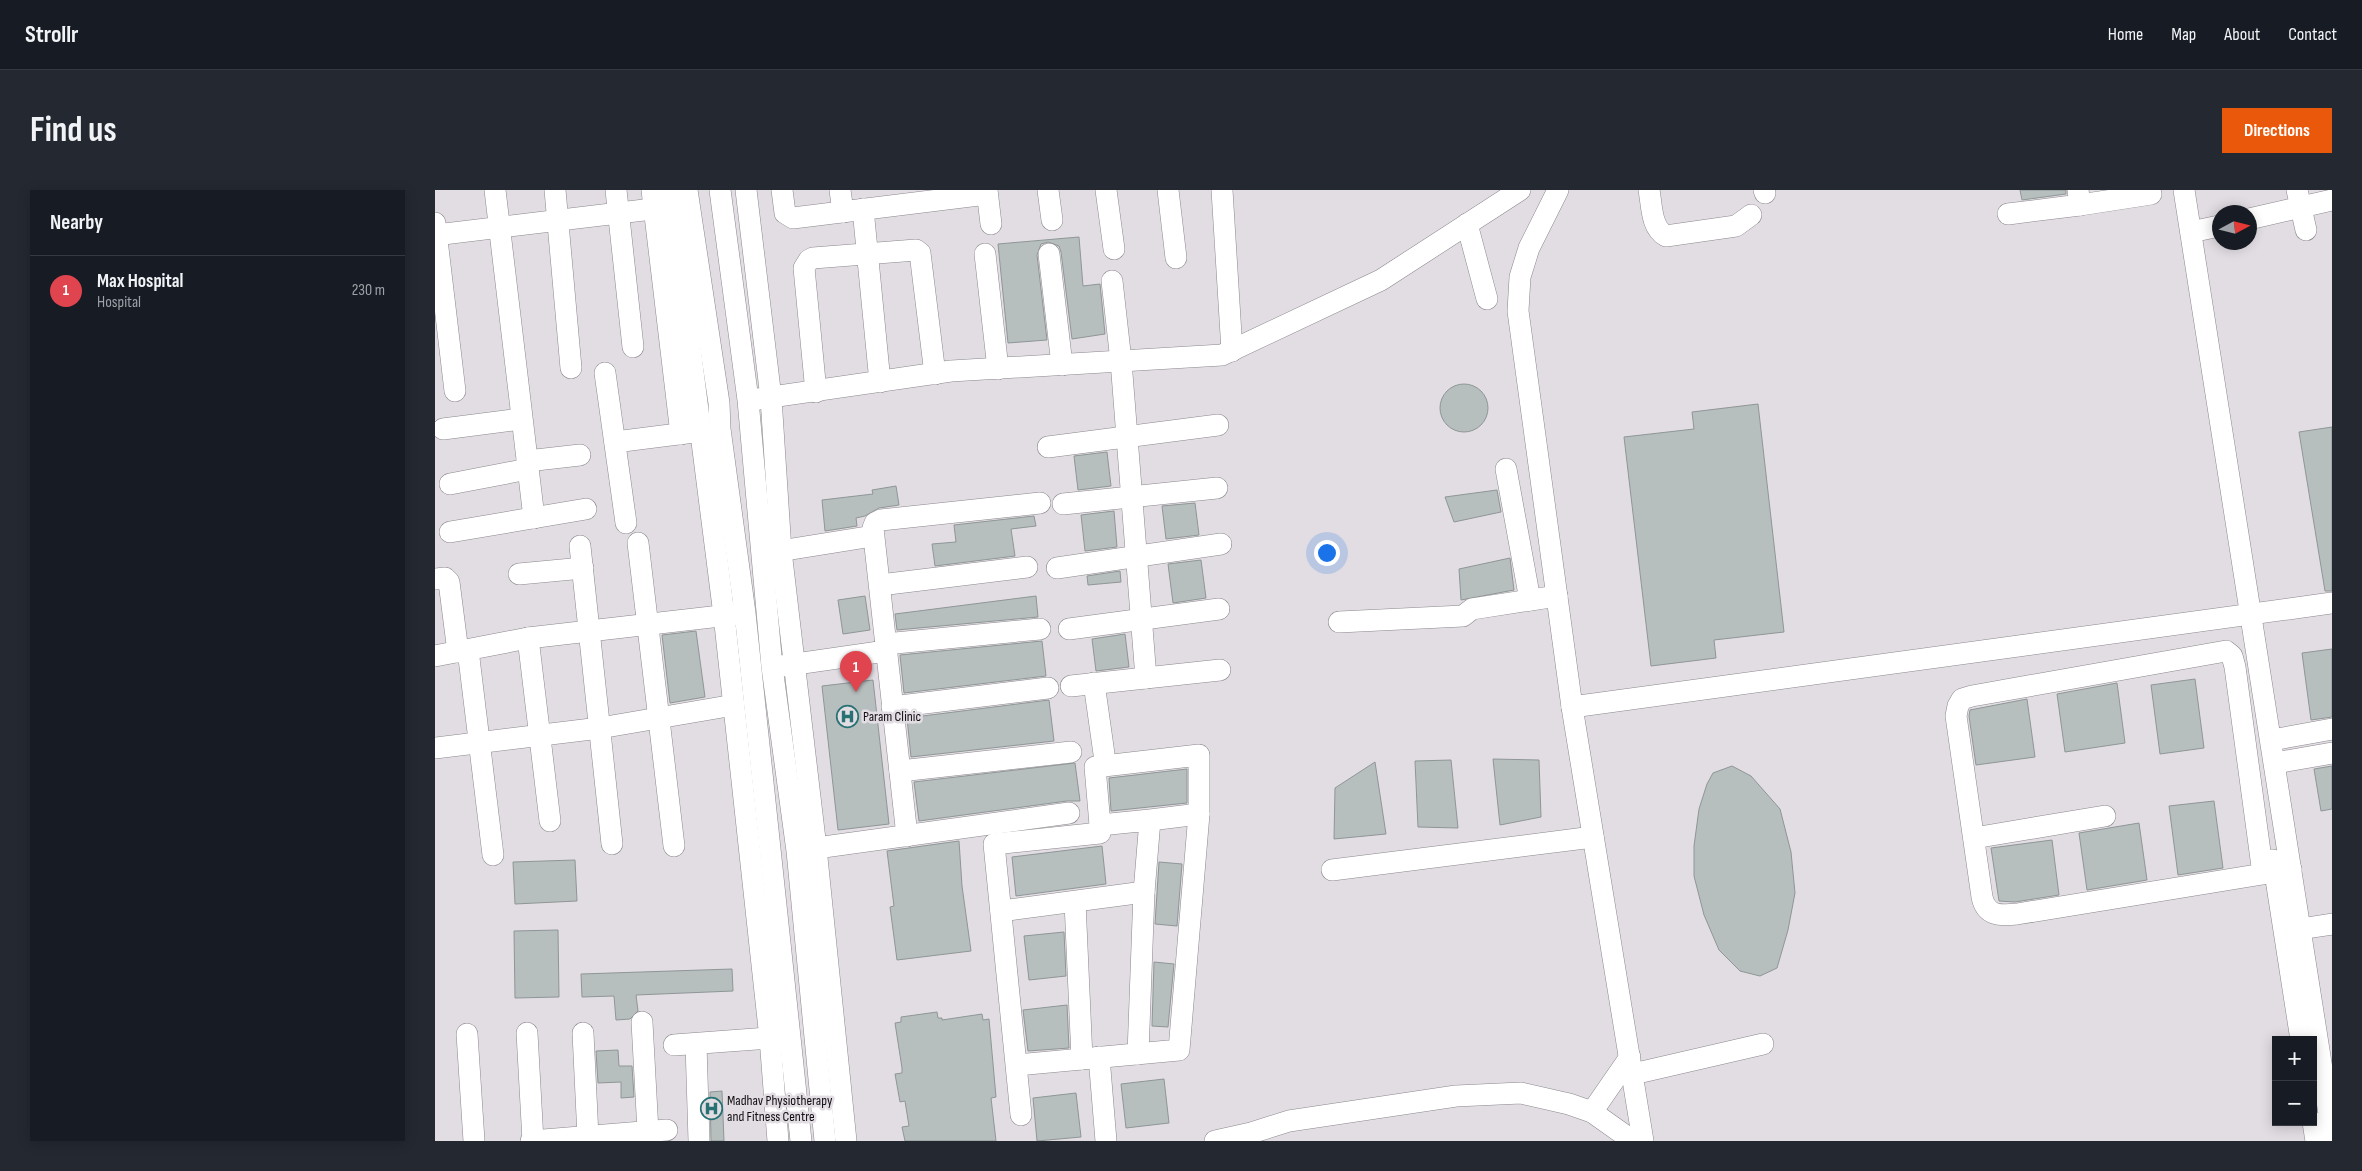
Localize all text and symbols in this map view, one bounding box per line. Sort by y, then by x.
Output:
text: Strollr [25,20,79,49]
text: Home [2108,24,2143,45]
text: Map [2171,24,2196,45]
text: About [2224,24,2260,45]
text: Contact [2288,24,2337,45]
button: Directions [2222,108,2332,153]
text: Find us [30,109,117,152]
north arrow [2212,205,2257,250]
text: Nearby [50,210,103,235]
text: Max Hospital [97,270,183,293]
text: 1 [63,281,69,300]
text: 230 m [352,281,385,300]
text: Hospital [97,293,141,312]
your location [1314,540,1340,566]
pin: 1 [840,651,872,692]
hospital icon: Param Clinic [835,704,859,728]
place label: Param Clinic [863,708,921,725]
map controls [2272,1036,2317,1126]
button: + [2272,1036,2317,1081]
button: − [2272,1081,2317,1126]
place label: Madhav Physiotherapy and Fitness Centre [727,1092,833,1125]
hospital icon: Madhav Physiotherapy and Fitness Centre [699,1096,723,1120]

